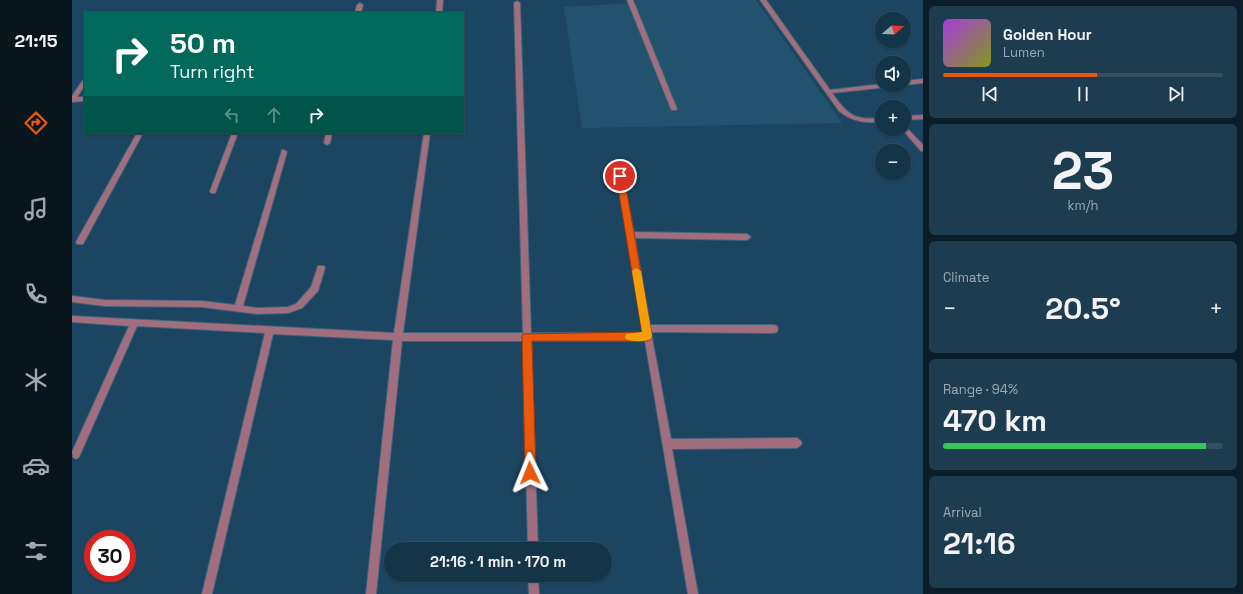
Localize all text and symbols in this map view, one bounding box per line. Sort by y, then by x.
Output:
north arrow [875,12,911,48]
map controls [875,12,911,180]
text: 50 m [170,25,236,61]
text: Golden Hour [1003,25,1092,44]
icon: right [104,28,156,80]
text: 21:15 [14,29,58,52]
text: Lumen [1003,44,1045,61]
button: sound [875,56,911,92]
text: Turn right [170,60,254,83]
icon: previous [979,83,1001,105]
icon: pause [1072,83,1094,105]
icon: next [1165,83,1187,105]
button: + [875,100,911,136]
icon: left [221,104,243,126]
icon: ahead [263,104,285,126]
icon: right [305,104,327,126]
icon: directions [22,109,50,137]
text: 23 [1052,138,1114,204]
button: − [875,144,911,180]
pin [603,159,637,193]
icon: arrive [609,165,631,187]
icon: music [22,195,50,223]
text: km/h [1068,197,1098,214]
text: Climate [943,269,989,286]
icon: phone [22,280,50,308]
text: 20.5° [1045,289,1121,328]
text: − [943,294,957,322]
text: + [1209,294,1223,322]
icon: climate [22,366,50,394]
text: Range · 94% [943,381,1018,398]
text: 470 km [943,401,1047,440]
icon: car [22,452,50,480]
position arrow [509,452,551,494]
text: Arrival [943,504,982,521]
text: 21:16 [943,524,1015,563]
speed limit sign: 30 [84,530,136,582]
icon: filters [22,537,50,565]
text: 21:16 · 1 min · 170 m [430,552,566,571]

